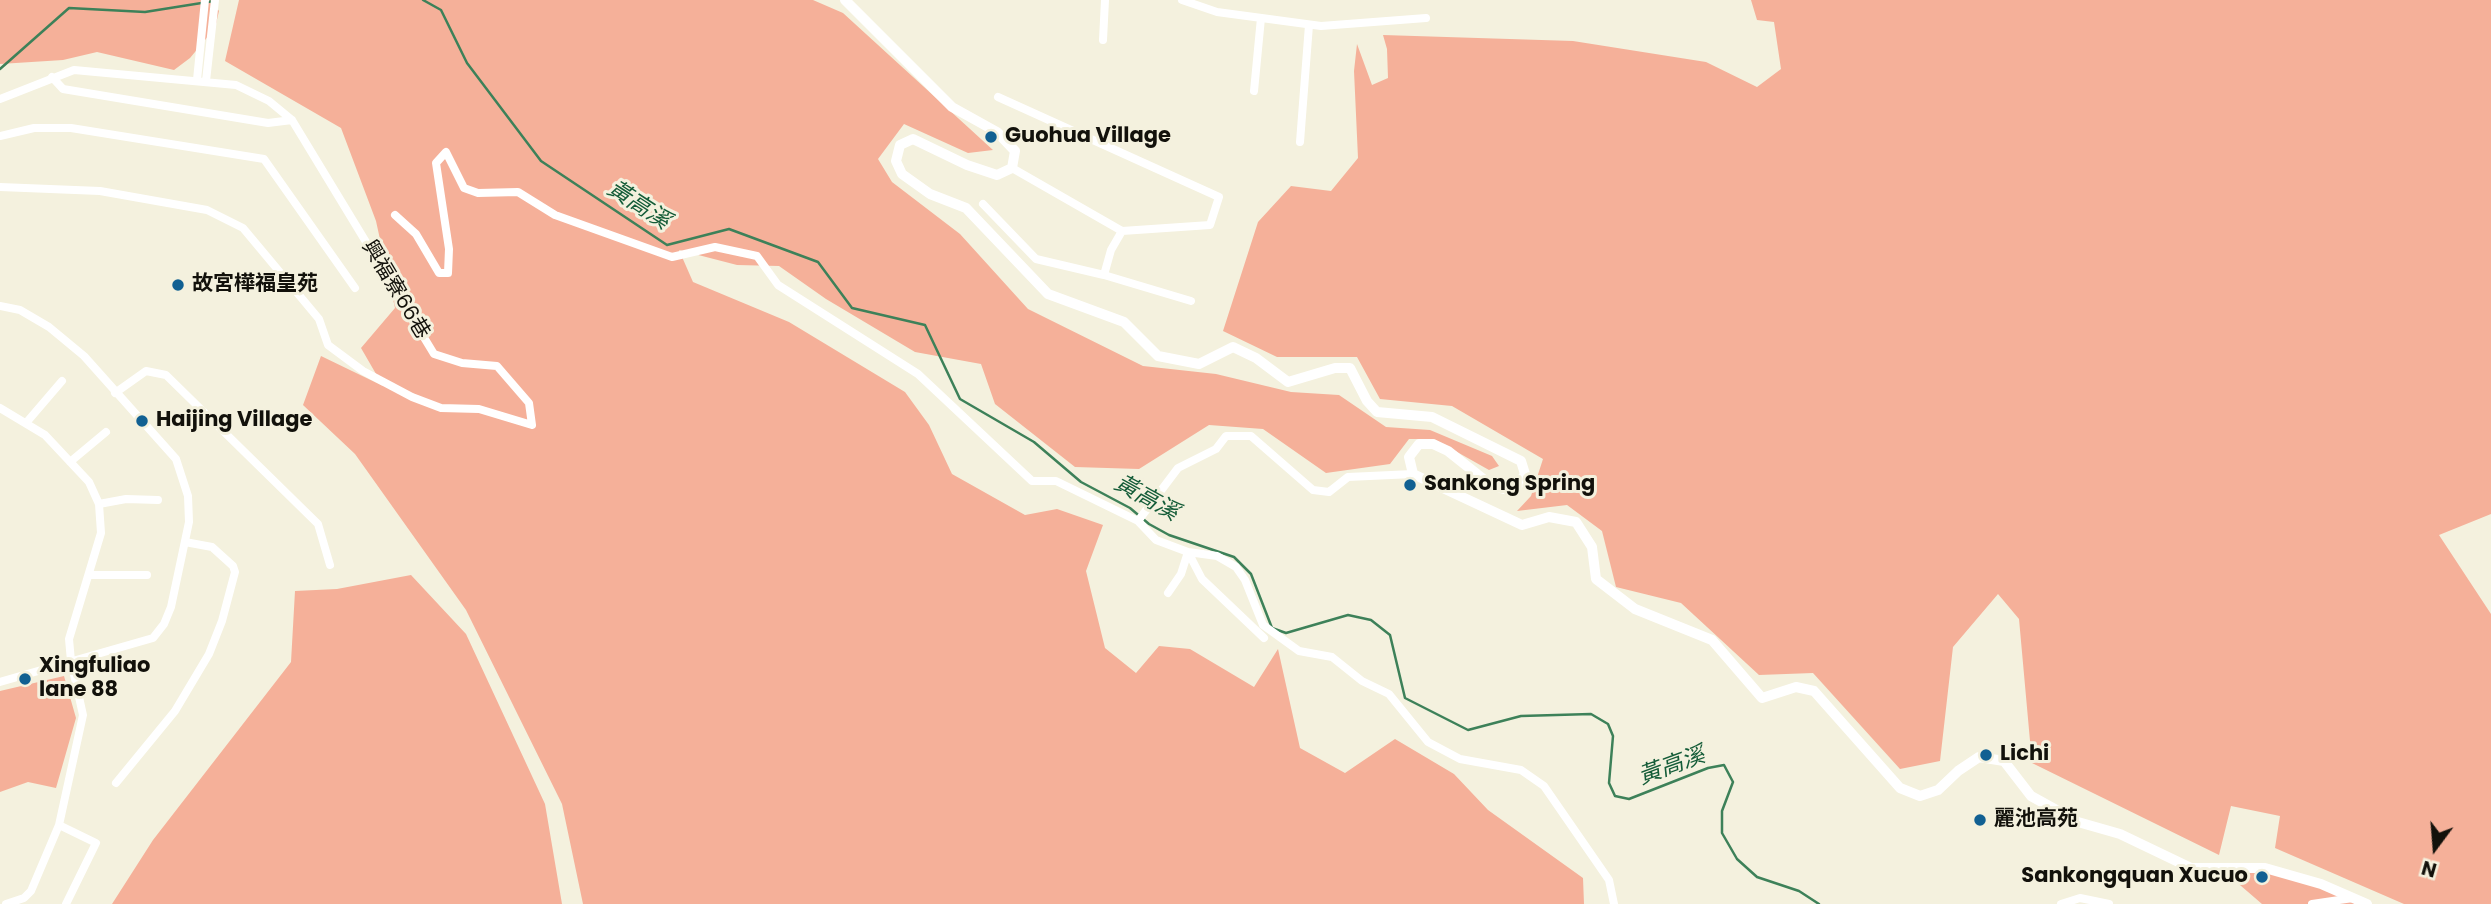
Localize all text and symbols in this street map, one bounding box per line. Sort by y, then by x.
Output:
place label: Guohua Village [1005,124,1171,150]
marker: Guohua Village [983,129,999,145]
water label: 黃高溪 [602,176,674,236]
street label: 興福寮66巷 [356,236,434,344]
place label: 故宮樺福皇苑 [192,272,318,298]
marker: 故宮樺福皇苑 [170,277,186,293]
place label: Haijing Village [156,408,312,434]
marker: Haijing Village [134,413,150,429]
water label: 黃高溪 [1109,470,1183,528]
place label: Sankong Spring [1424,472,1595,498]
marker: Sankong Spring [1402,477,1418,493]
place label: Xingfuliao lane 88 [39,654,150,704]
marker: Xingfuliao lane 88 [17,671,33,687]
water label: 黃高溪 [1635,742,1709,792]
place label: Lichi [2000,742,2049,768]
marker: Lichi [1978,747,1994,763]
place label: 麗池高苑 [1994,807,2078,833]
marker: 麗池高苑 [1972,812,1988,828]
north arrow [2400,813,2470,883]
text: N [2418,854,2440,884]
place label: Sankongquan Xucuo [2021,864,2248,890]
marker: Sankongquan Xucuo [2254,869,2270,885]

